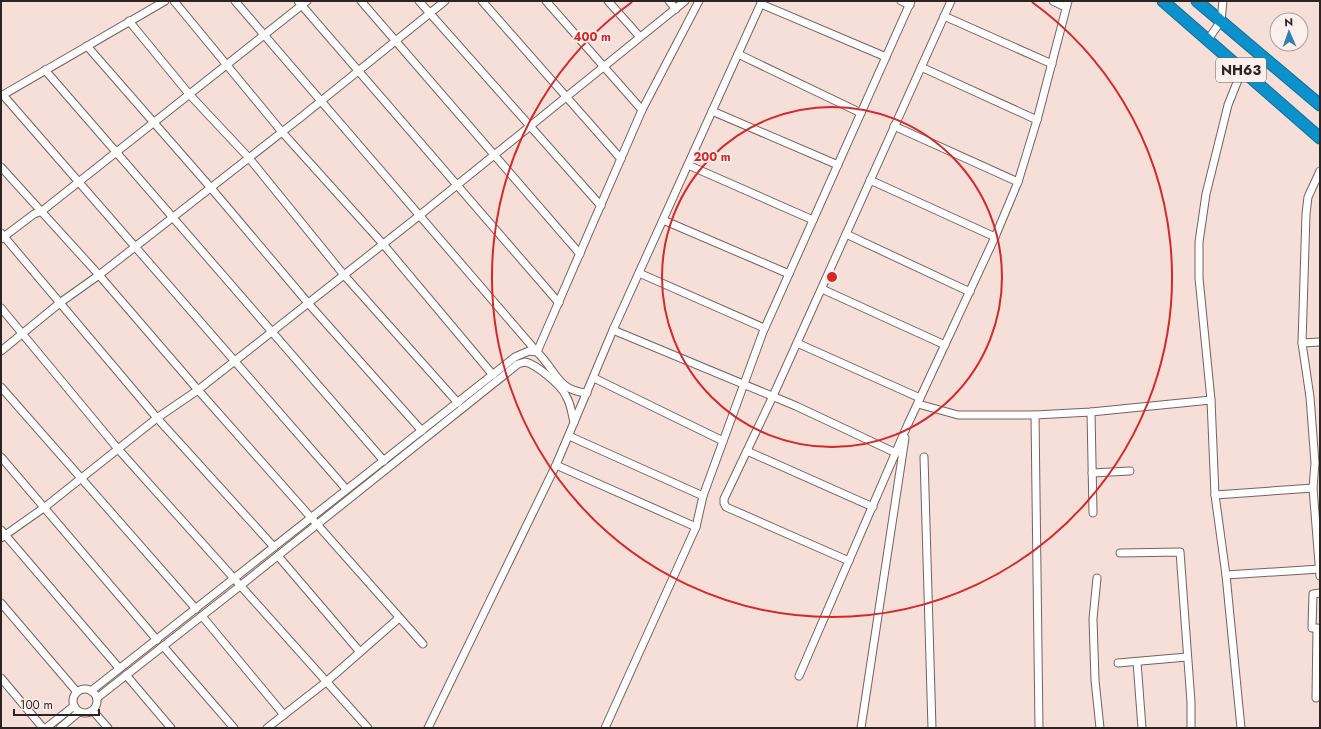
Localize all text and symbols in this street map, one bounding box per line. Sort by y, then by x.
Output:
north arrow [1269,12,1309,52]
text: N [1284,14,1293,30]
text: 400 m [573,28,611,46]
road number: NH63 [1216,58,1266,82]
text: 200 m [693,148,731,166]
centre of rings [825,270,839,284]
scale bar [14,691,99,717]
text: 100 m [20,696,53,714]

